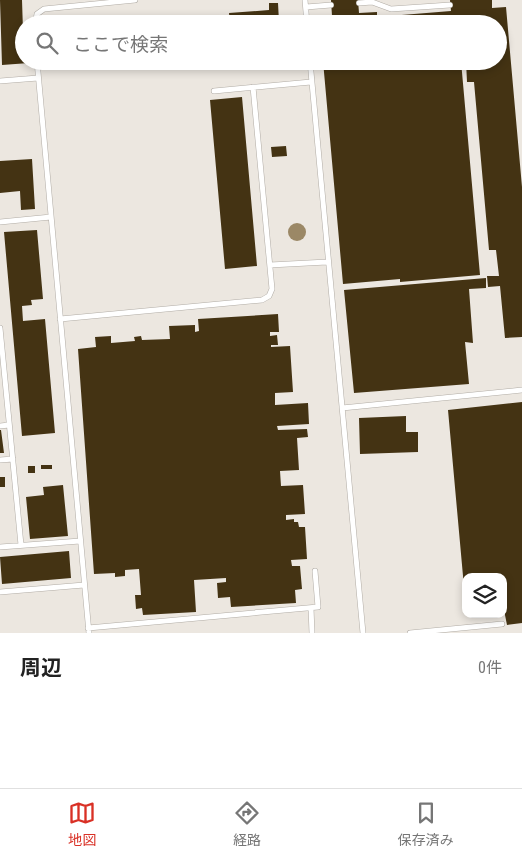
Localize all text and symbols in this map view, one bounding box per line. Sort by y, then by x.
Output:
search box [15,15,507,70]
icon: search [33,29,61,57]
text: ここで検索 [73,33,168,56]
map controls [462,573,507,618]
button: layers [462,573,507,618]
text: 周辺 [20,656,62,680]
text: 0件 [478,658,502,677]
tab: 地図 [68,799,96,849]
tab: 経路 [233,799,261,849]
tab: 保存済み [398,799,454,849]

